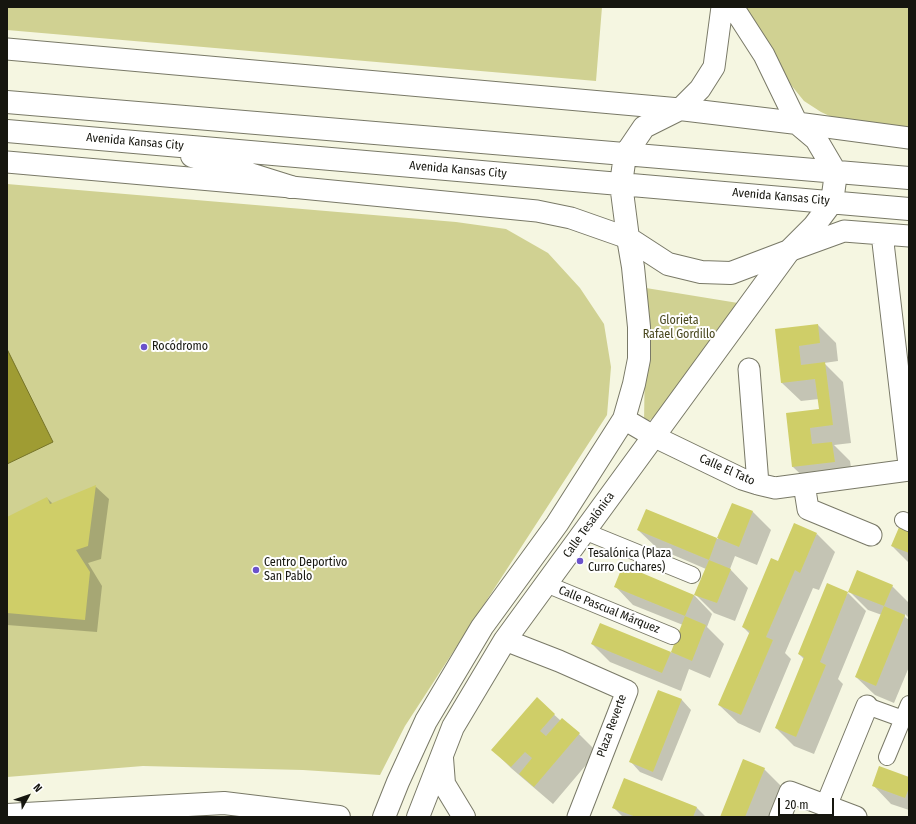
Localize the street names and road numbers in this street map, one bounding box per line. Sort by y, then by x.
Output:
street label: Avenida Kansas City [86,131,184,153]
street label: Avenida Kansas City [409,159,507,181]
street label: Avenida Kansas City [732,186,830,208]
street label: Calle El Tato [697,451,757,489]
street label: Calle Tesalónica [560,489,618,561]
street label: Calle Pascual Márquez [556,583,662,637]
street label: Plaza Reverte [594,693,630,759]

